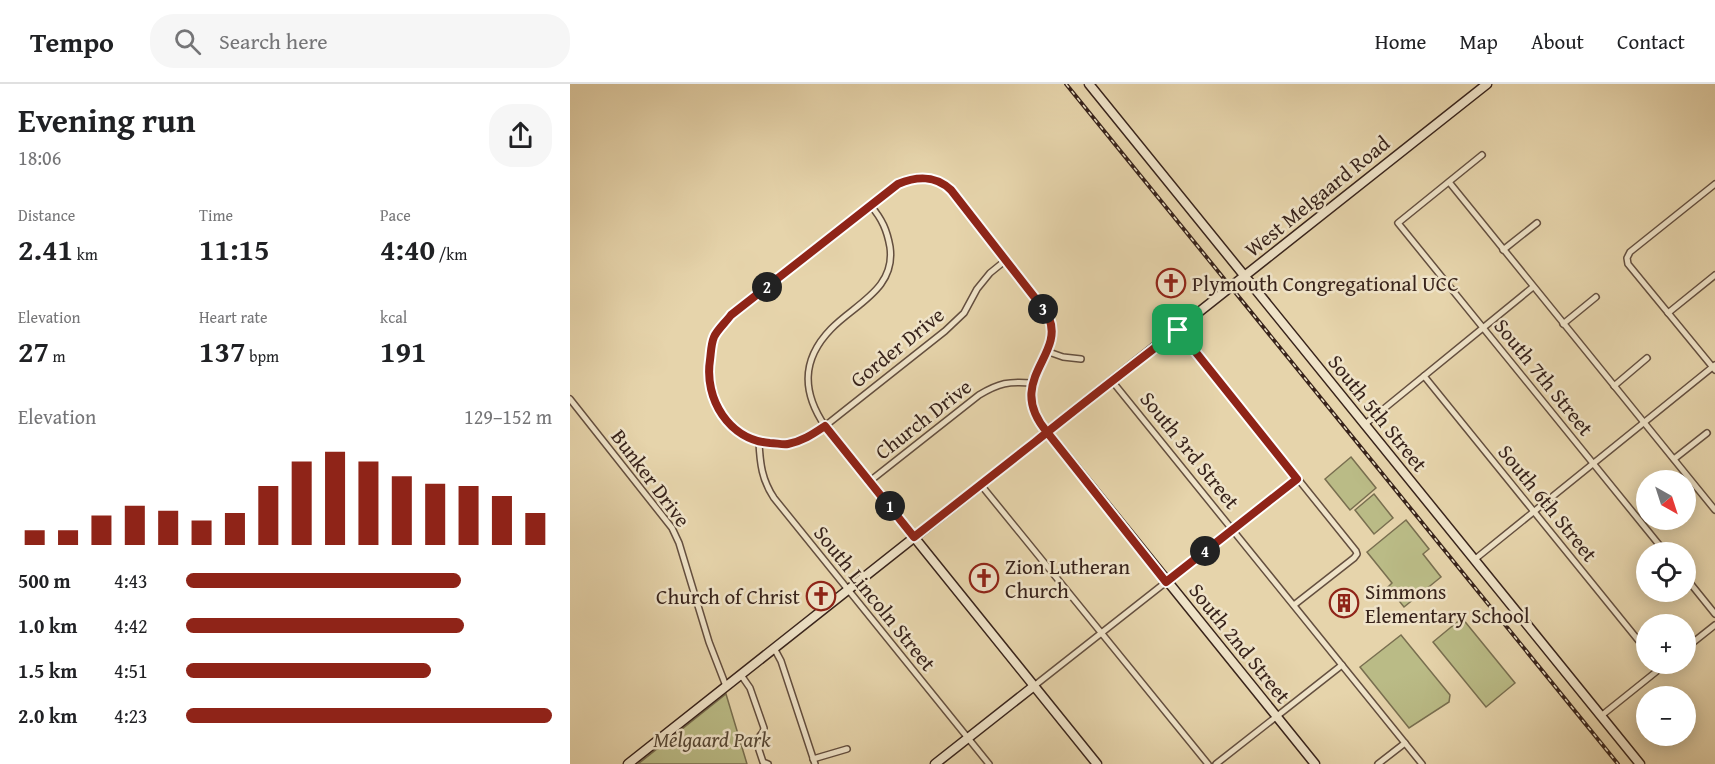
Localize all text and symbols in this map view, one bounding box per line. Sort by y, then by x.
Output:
search box [150,14,570,68]
text: Tempo [30,21,114,62]
icon: search [171,25,204,58]
text: Search here [219,25,328,57]
text: Home [1375,26,1426,57]
text: Map [1459,26,1498,57]
text: About [1531,26,1584,57]
text: Contact [1617,26,1685,57]
text: Evening run [18,96,195,144]
button: share [489,104,552,167]
street label: West Melgaard Road [1238,127,1397,264]
text: 18:06 [18,143,61,172]
text: Distance [18,203,75,227]
text: Time [199,203,233,227]
text: Pace [380,203,411,227]
text: 2.41 [18,227,73,271]
text: 11:15 [199,227,270,271]
text: 4:40 [380,227,435,271]
text: km [73,242,98,266]
text: /km [435,242,467,266]
church icon: Plymouth Congregational UCC [1155,267,1187,299]
place label: Plymouth Congregational UCC [1192,268,1459,299]
pin: 2 [752,272,782,302]
text: 2 [763,275,771,299]
pin: 3 [1028,294,1058,324]
text: 3 [1039,297,1047,321]
street label: Gorder Drive [843,299,951,395]
pin [1152,304,1203,355]
text: Elevation [18,305,81,329]
text: Heart rate [199,305,268,329]
text: kcal [380,305,407,329]
street label: South 7th Street [1487,312,1601,443]
icon: arrive [1161,313,1194,346]
text: 27 [18,329,49,373]
text: 137 [199,329,246,373]
text: 191 [380,329,427,373]
text: m [49,344,66,368]
text: bpm [246,344,279,368]
street label: South 5th Street [1321,348,1435,479]
street label: Church Drive [868,371,978,467]
street label: South 3rd Street [1133,384,1248,516]
text: Elevation [18,402,96,431]
text: 129–152 m [464,402,552,431]
street label: Bunker Drive [604,423,698,534]
street label: South 6th Street [1491,438,1605,569]
north arrow [1636,470,1696,530]
map controls [1636,470,1696,746]
pin: 1 [875,491,905,521]
text: 1 [886,494,894,518]
street label: South Lincoln Street [806,518,944,678]
pin: 4 [1190,536,1220,566]
text: 4 [1201,539,1209,563]
button: locate [1636,542,1696,602]
place label: Zion Lutheran Church [1005,551,1130,606]
church icon: Zion Lutheran Church [968,562,1000,594]
text: 500 m [18,566,71,595]
text: 4:43 [114,566,148,595]
street label: South 2nd Street [1182,576,1299,710]
place label: Simmons Elementary School [1365,576,1530,631]
church icon: Church of Christ [805,580,837,612]
place label: Church of Christ [656,581,801,612]
building icon: Simmons Elementary School [1328,587,1360,619]
text: 1.0 km [18,611,77,640]
text: 4:42 [114,611,148,640]
button: + [1636,614,1696,674]
text: 1.5 km [18,656,77,685]
text: 4:51 [114,656,148,685]
button: − [1636,686,1696,746]
text: 2.0 km [18,701,77,730]
text: 4:23 [114,701,148,730]
park label: Melgaard Park [653,724,771,755]

